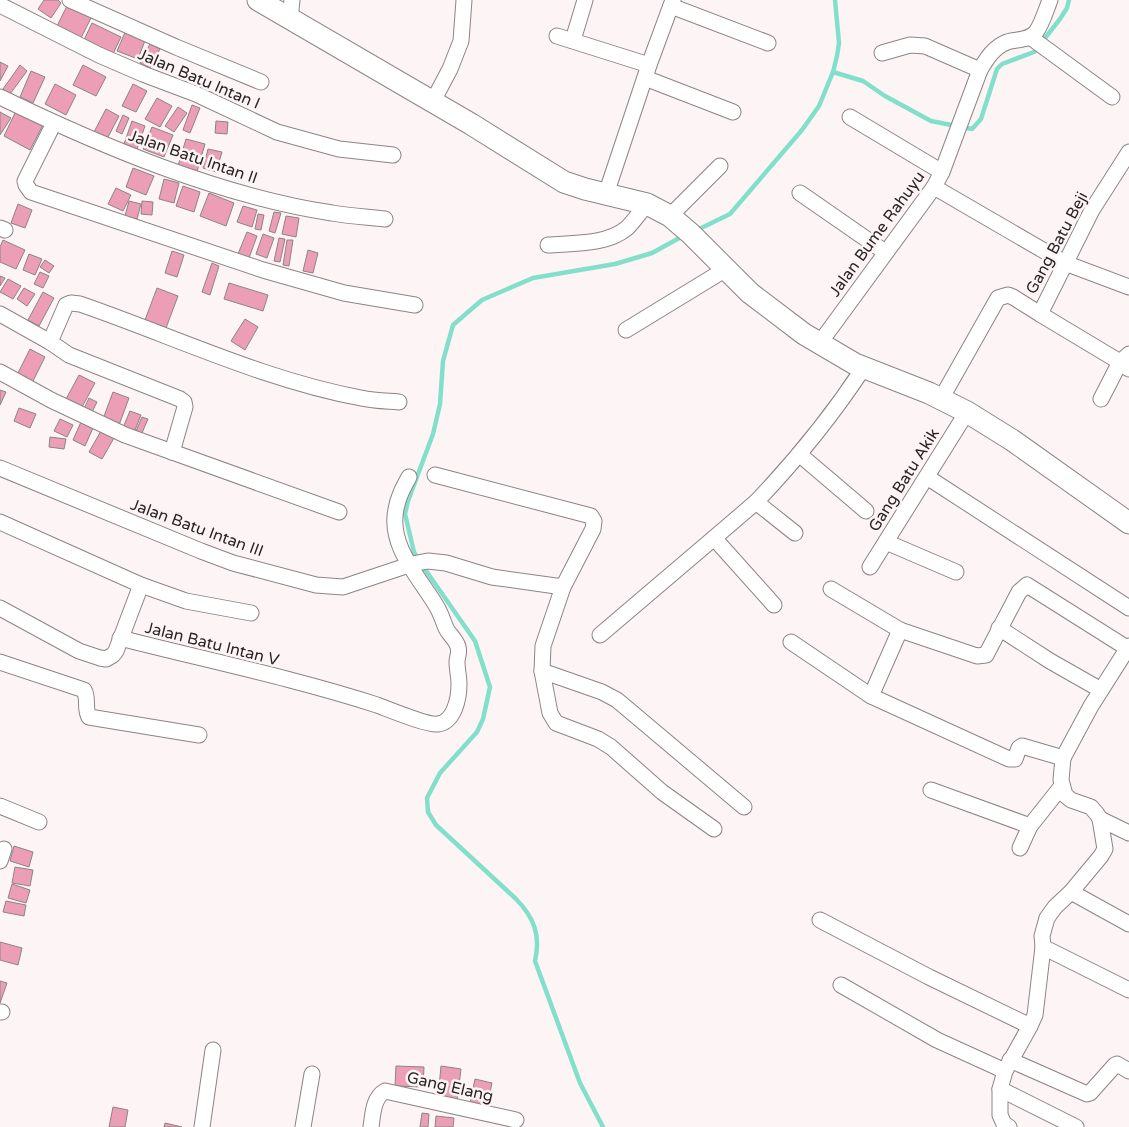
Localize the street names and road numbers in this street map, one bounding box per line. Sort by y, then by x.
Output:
street label: Jalan Batu Intan I [135,44,263,114]
street label: Jalan Batu Intan II [126,126,260,188]
street label: Jalan Bume Rahuyu [825,167,929,301]
street label: Gang Batu Beji [1022,188,1092,298]
street label: Gang Batu Akik [864,424,944,535]
street label: Jalan Batu Intan III [128,495,266,561]
street label: Jalan Batu Intan V [143,618,281,670]
street label: Gang Elang [405,1067,495,1107]

